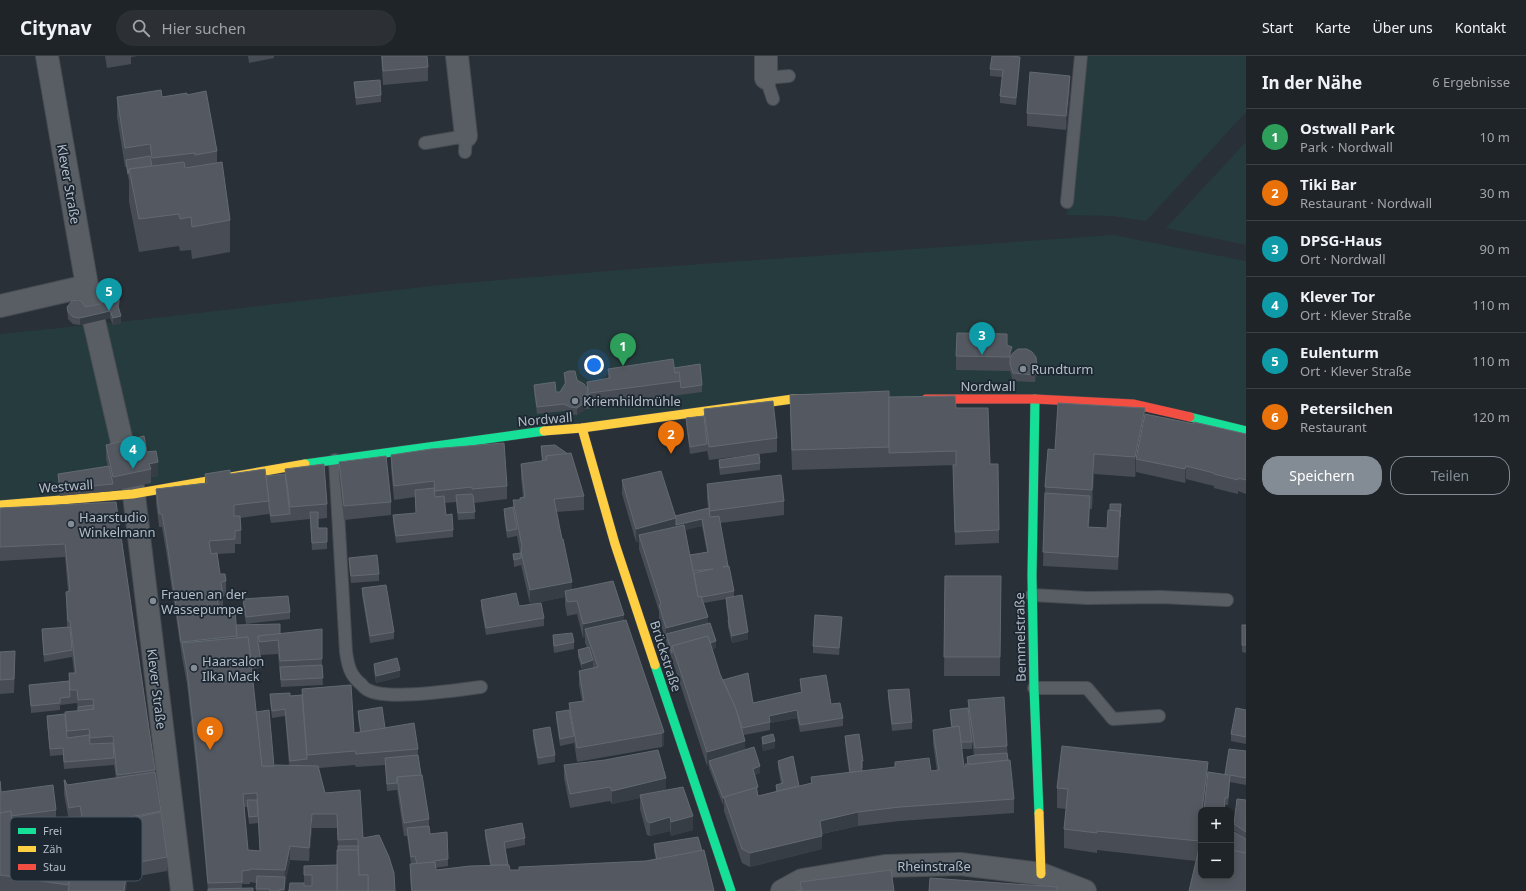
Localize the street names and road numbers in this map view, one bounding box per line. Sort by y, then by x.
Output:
street label: Klever Straße [53,143,85,225]
street label: Nordwall [960,377,1016,395]
street label: Nordwall [517,408,573,430]
street label: Westwall [38,475,94,497]
street label: Bemmelstraße [1010,592,1030,682]
street label: Brückstraße [646,618,686,694]
street label: Klever Straße [143,648,171,730]
street label: Rheinstraße [897,857,971,875]

